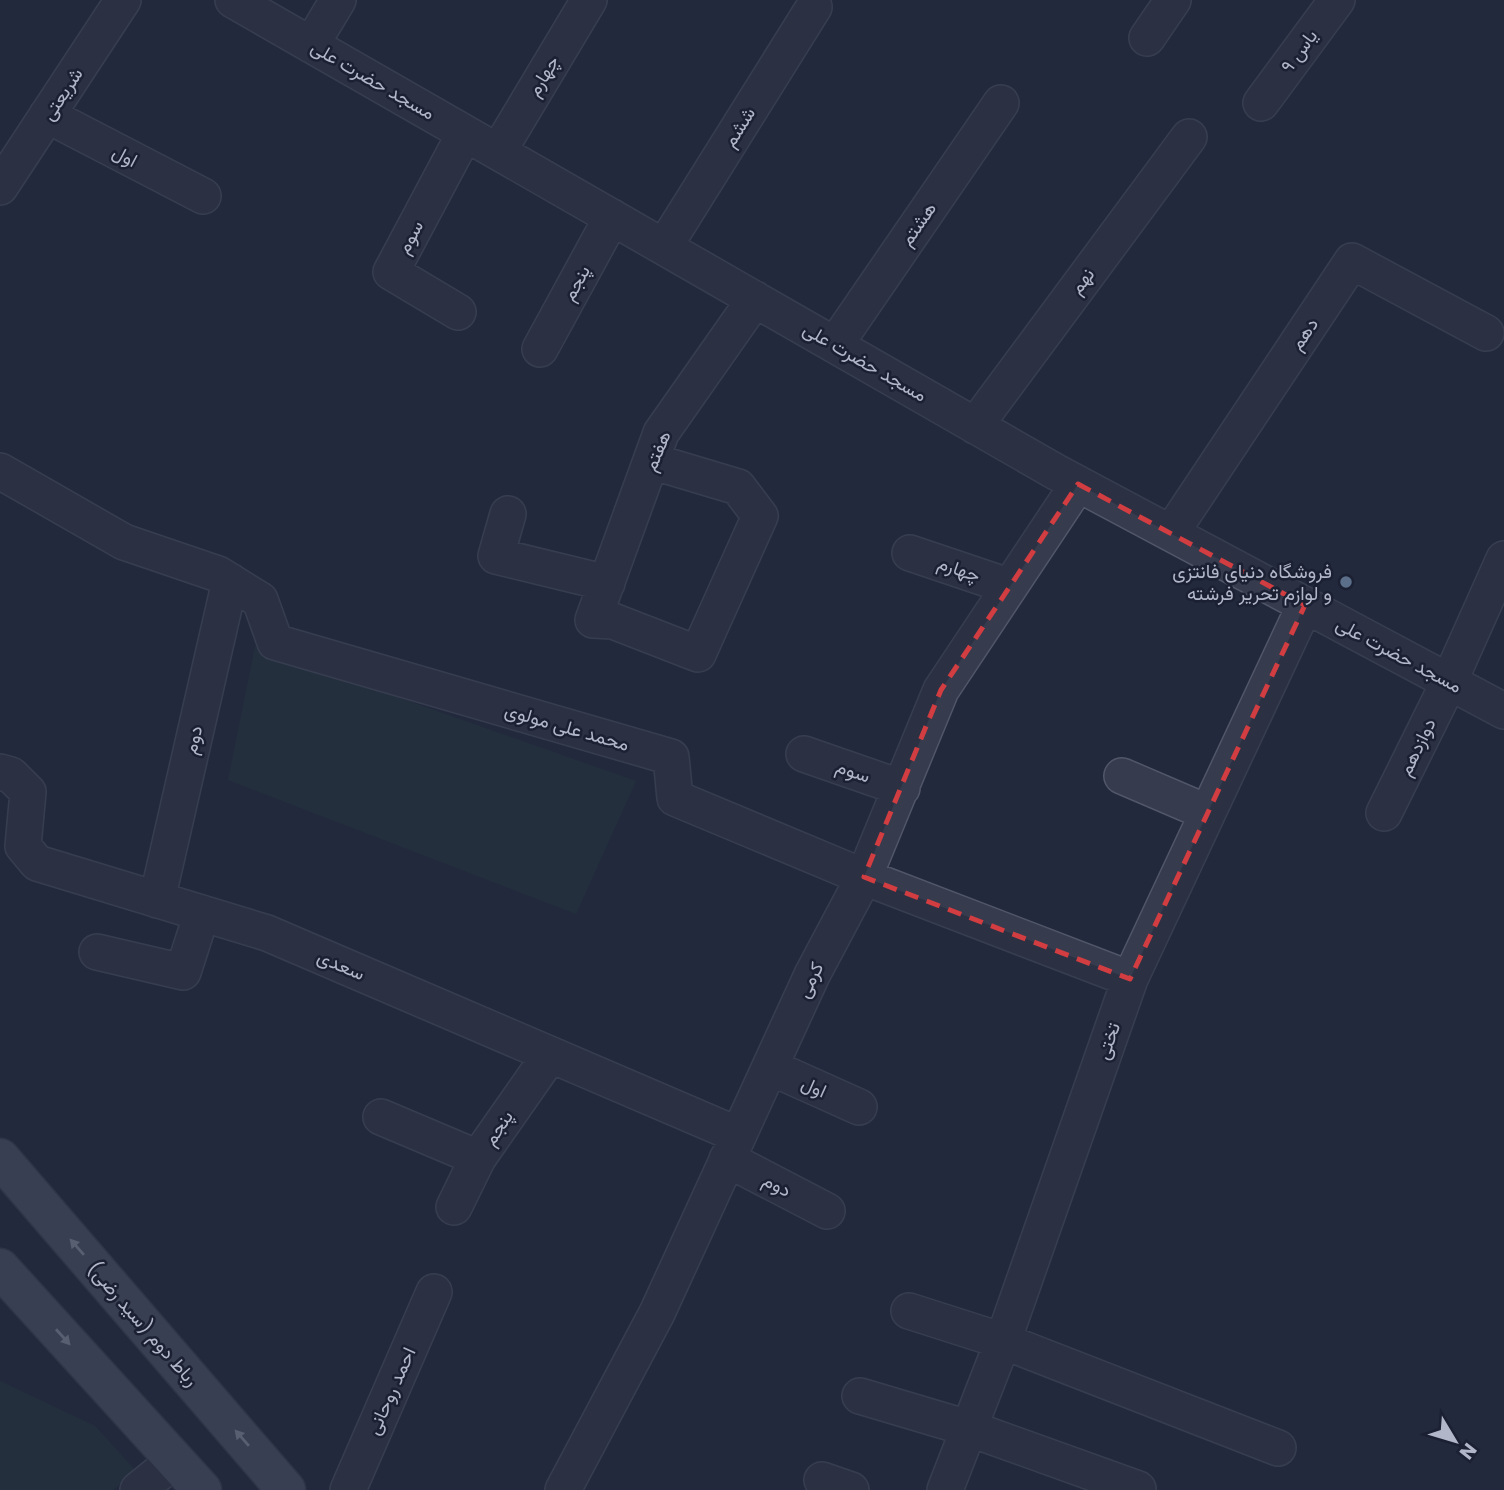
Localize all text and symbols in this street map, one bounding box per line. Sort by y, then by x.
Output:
street label: یاس ۹ [1274,24,1324,78]
street label: مسجد حضرت علی [306,34,440,126]
street label: چهارم [520,50,566,102]
street label: شریعتی [35,62,89,126]
street label: ششم [716,102,762,152]
street label: اول [108,138,142,174]
street label: هشتم [893,197,943,251]
street label: سوم [390,215,430,259]
street label: پنجم [555,260,597,306]
street label: نهم [1063,262,1101,300]
street label: دهم [1283,312,1325,356]
street label: مسجد حضرت علی [798,316,932,408]
street label: هفتم [636,427,678,475]
street label: چهارم [934,549,984,589]
place label: فروشگاه دنیای فانتزی و لوازم تحریر فرشته [1172,558,1332,607]
marker: فروشگاه دنیای فانتزی و لوازم تحریر فرشته [1338,574,1354,590]
street label: مسجد حضرت علی [1331,610,1467,700]
street label: محمد علی مولوی [502,696,632,758]
street label: دوازدهم [1391,714,1443,780]
street label: دوم [177,723,209,757]
street label: سوم [832,753,874,789]
street label: سعدی [313,943,369,987]
street label: کرمی [790,957,830,1003]
street label: تختی [1089,1019,1127,1063]
street label: اول [797,1070,831,1104]
street label: پنجم [477,1105,519,1151]
street label: دوم [758,1166,796,1204]
one-way arrow [70,1239,85,1256]
street label: رباط دوم (سید رضی) [81,1256,205,1392]
one-way arrow [54,1328,70,1345]
street label: احمد روحانی [360,1343,422,1439]
north arrow [1420,1406,1490,1476]
one-way arrow [235,1430,250,1447]
text: N [1453,1437,1483,1465]

